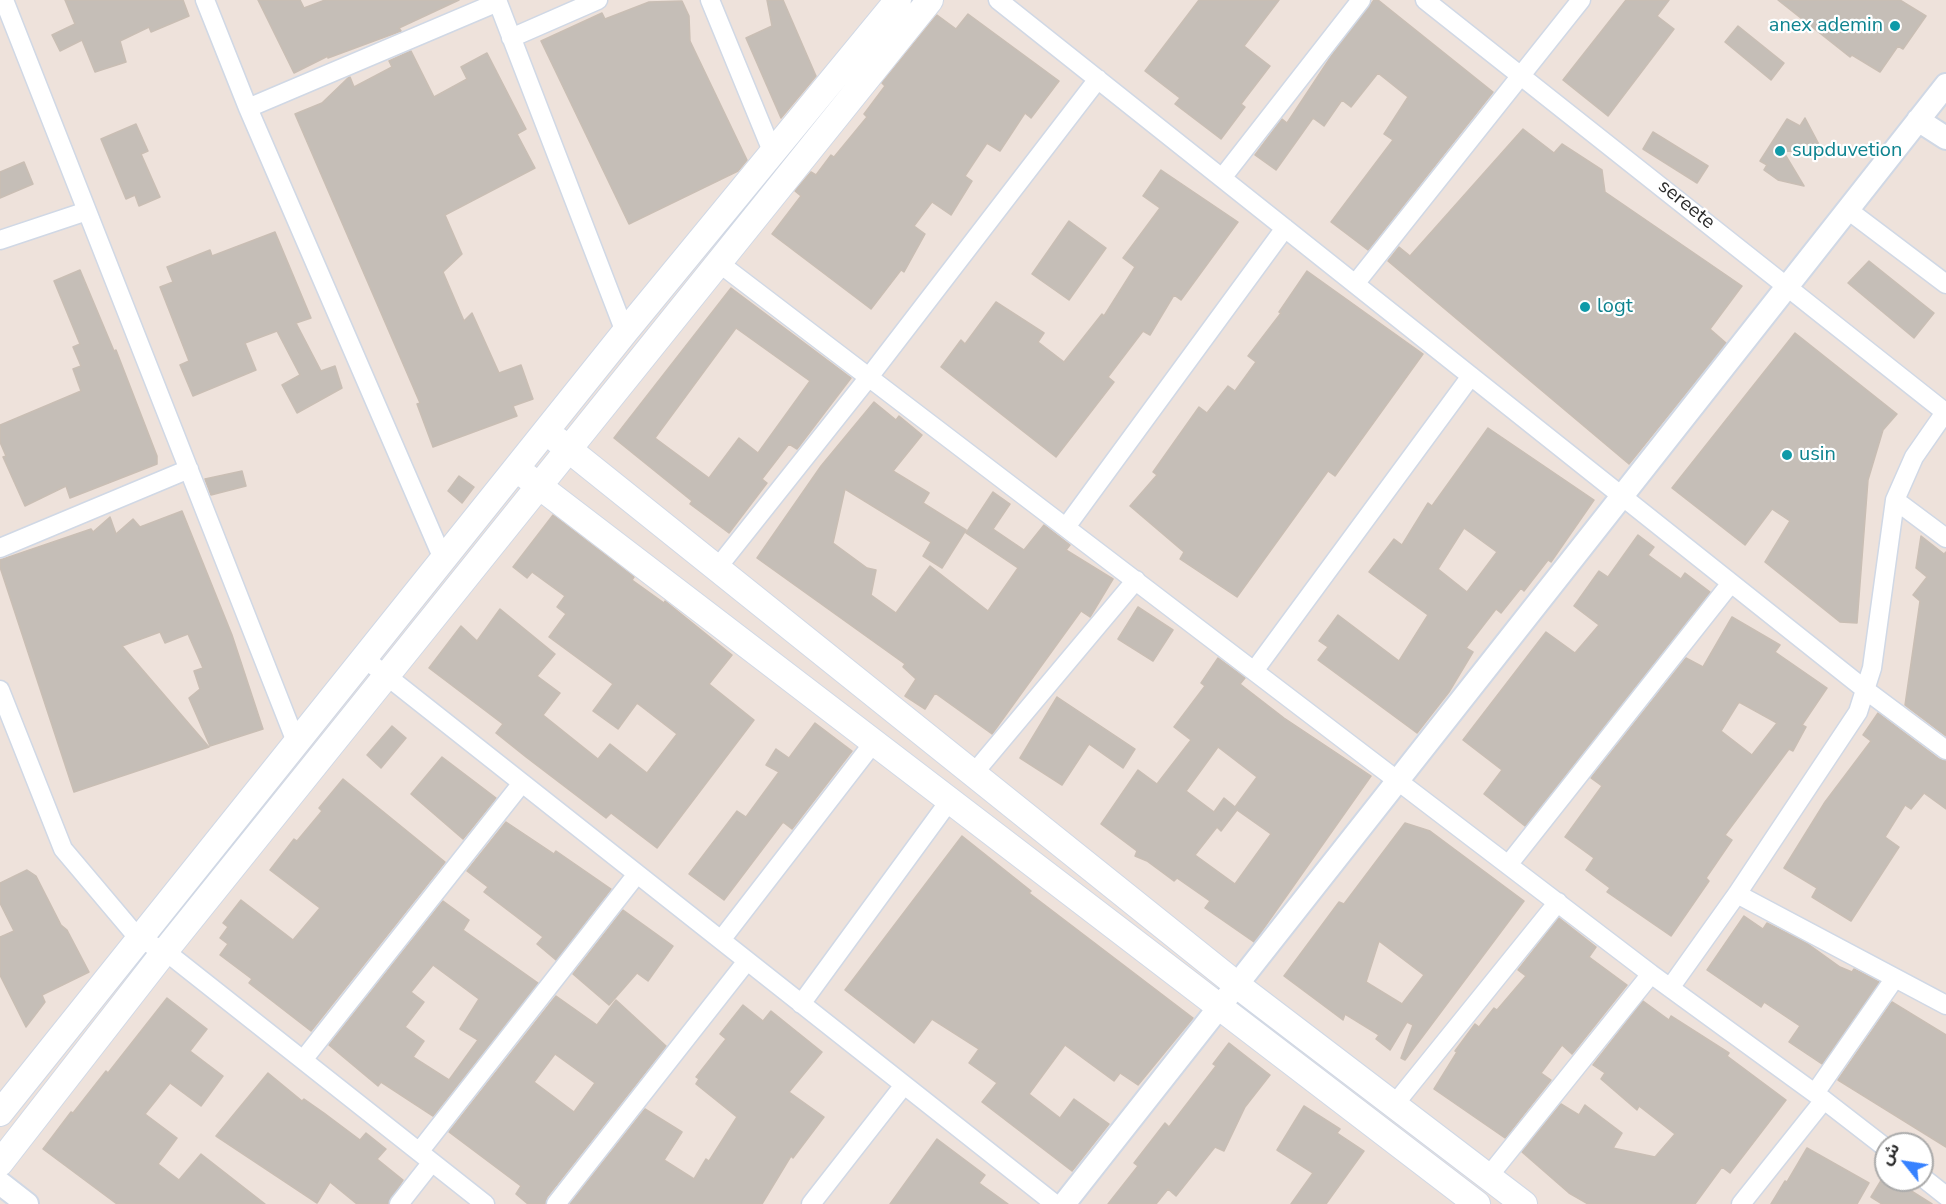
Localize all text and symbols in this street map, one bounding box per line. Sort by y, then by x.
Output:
place label: anex ademin [1769,14,1883,38]
marker: anex ademin [1888,19,1902,33]
place label: supduvetion [1792,139,1902,163]
marker: supduvetion [1773,144,1787,158]
street label: sereete [1653,175,1719,235]
place label: logt [1597,295,1633,319]
marker: logt [1578,300,1592,314]
place label: usin [1799,443,1836,467]
marker: usin [1780,448,1794,462]
north arrow [1874,1132,1934,1192]
text: ش [1875,1139,1905,1169]

